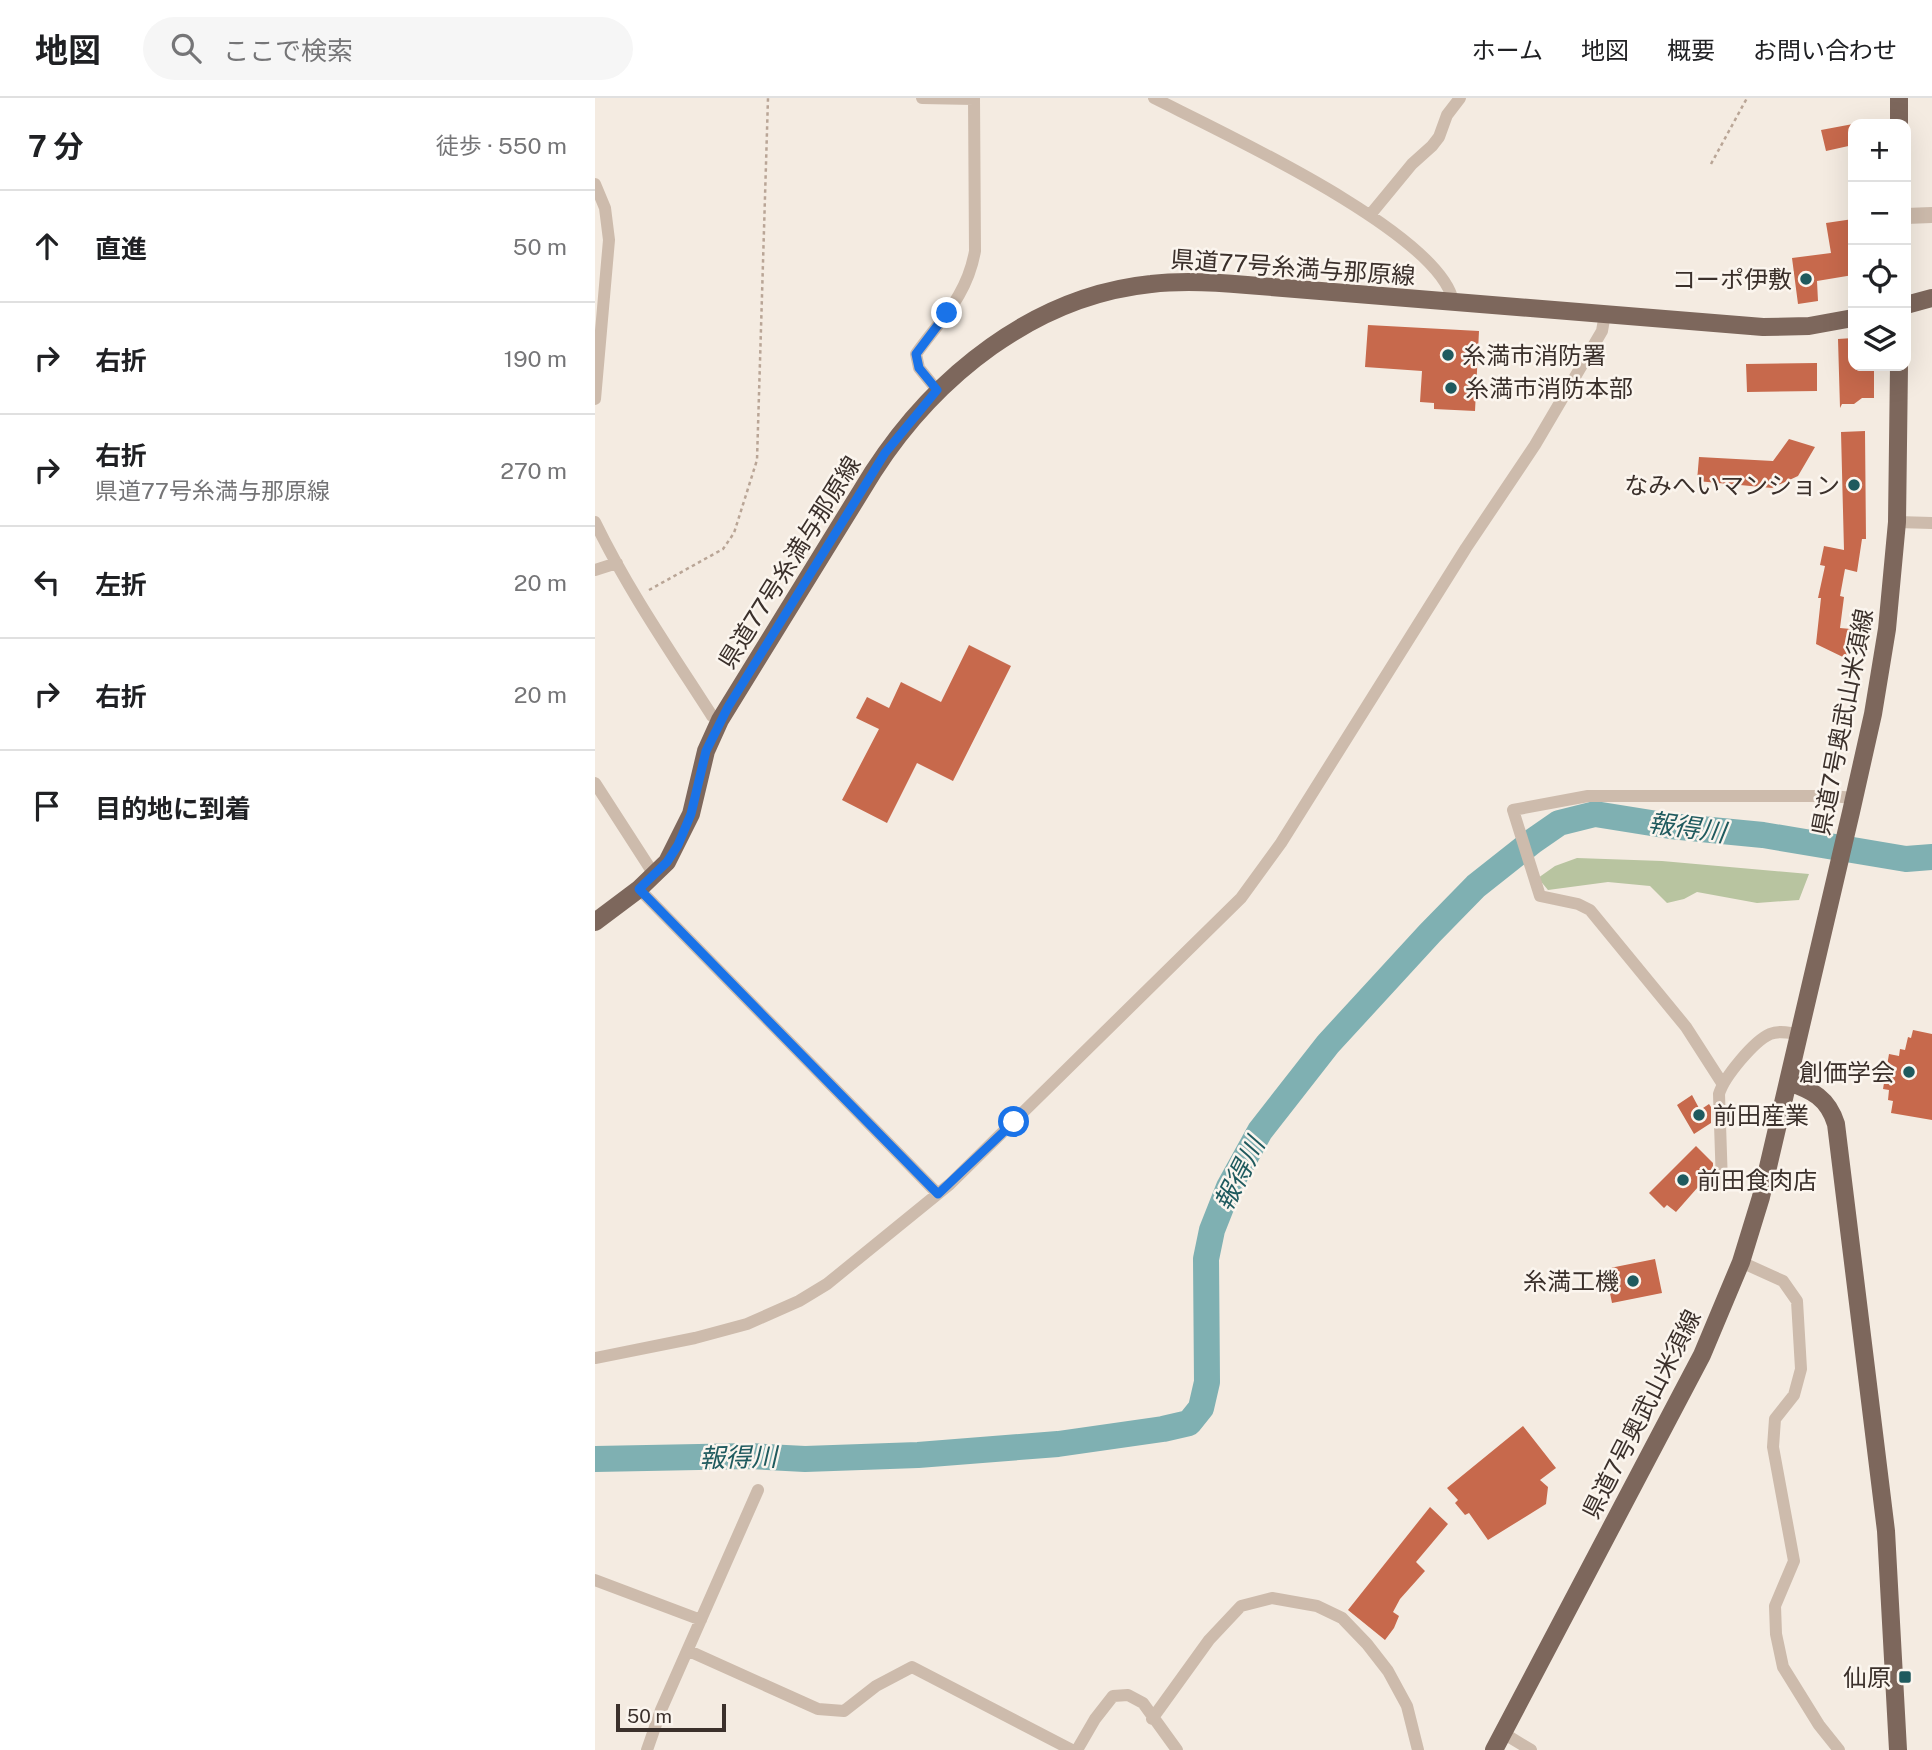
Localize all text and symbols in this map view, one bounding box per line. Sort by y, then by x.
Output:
search box [143,17,633,80]
icon: search [167,29,205,67]
text: 地図 [35,31,101,69]
text: ここで検索 [223,35,353,66]
text: ホーム [1472,36,1543,64]
text: 地図 [1581,36,1629,64]
text: 概要 [1667,36,1715,64]
text: お問い合わせ [1753,36,1897,64]
map controls [1848,119,1911,371]
button: + [1848,119,1911,182]
text: 7 分 [28,128,84,164]
text: 徒歩 · 550 m [436,132,567,159]
button: − [1848,182,1911,245]
icon: ahead [28,227,66,265]
text: 直進 [95,233,147,264]
text: 50 m [513,233,567,260]
street label: 県道77号糸満与那原線 [1170,244,1416,290]
button: locate [1848,245,1911,308]
place label: コーポ伊敷 [1672,265,1792,293]
marker: コーポ伊敷 [1798,271,1814,287]
route end [931,297,962,328]
button: layers [1848,308,1911,371]
icon: right [28,339,66,377]
place label: 糸満市消防署 [1462,341,1606,369]
text: 右折 [95,345,147,376]
text: 190 m [504,345,567,372]
marker: 糸満市消防署 [1440,347,1456,363]
place label: 糸満市消防本部 [1465,374,1633,402]
marker: 糸満市消防本部 [1443,380,1459,396]
text: 右折 [95,440,147,471]
icon: right [28,451,66,489]
street label: 県道77号糸満与那原線 [712,451,866,673]
text: 270 m [500,457,567,484]
place label: なみへいマンション [1624,471,1840,499]
text: 県道77号糸満与那原線 [95,477,330,504]
marker: なみへいマンション [1846,477,1862,493]
icon: left [28,563,66,601]
text: 左折 [95,569,147,600]
text: 20 m [514,569,567,596]
street label: 県道7号奥武山米須線 [1806,606,1878,838]
icon: right [28,675,66,713]
text: 右折 [95,681,147,712]
text: 20 m [514,681,567,708]
icon: arrive [28,787,66,825]
text: 目的地に到着 [95,793,251,824]
water label: 報得川 [1646,806,1731,848]
place label: 創価学会 [1799,1058,1895,1086]
marker: 創価学会 [1901,1064,1917,1080]
place label: 前田産業 [1713,1101,1809,1129]
route start [998,1106,1029,1137]
marker: 前田産業 [1691,1107,1707,1123]
water label: 報得川 [1207,1130,1272,1216]
place label: 前田食肉店 [1697,1166,1817,1194]
marker: 前田食肉店 [1675,1172,1691,1188]
place label: 糸満工機 [1523,1267,1619,1295]
marker: 糸満工機 [1625,1273,1641,1289]
street label: 県道7号奥武山米須線 [1576,1305,1706,1523]
water label: 報得川 [699,1441,780,1473]
place label: 仙原 [1843,1663,1891,1691]
marker: 仙原 [1897,1669,1913,1685]
scale bar [616,1701,726,1733]
text: 50 m [627,1705,672,1727]

